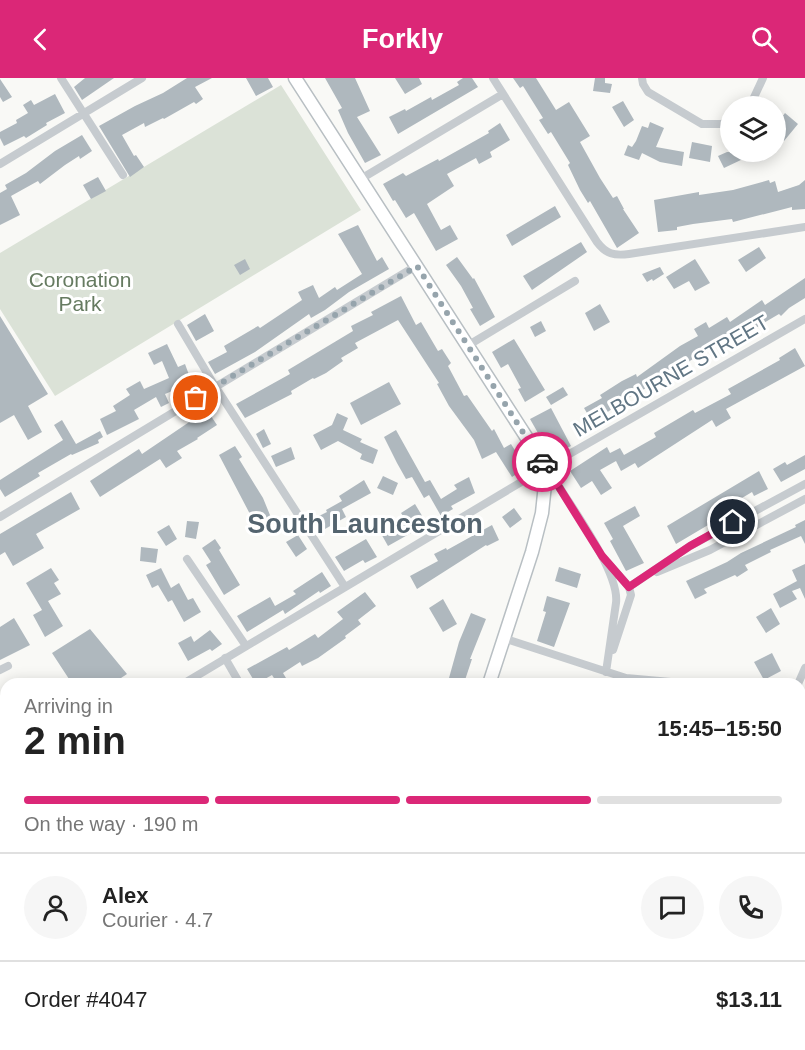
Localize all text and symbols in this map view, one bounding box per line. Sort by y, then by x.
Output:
icon: back [24,23,57,56]
icon: search [748,23,781,56]
text: Forkly [362,24,443,54]
map controls [720,96,786,162]
button: layers [720,96,786,162]
park label: Coronation Park [29,268,131,315]
street label: MELBOURNE STREET [569,310,773,441]
pin [170,372,221,423]
icon: bag [179,381,212,414]
courier [512,432,572,492]
icon: car [526,446,559,479]
pin [707,496,758,547]
icon: home [716,505,749,538]
district label: South Launceston [247,509,483,539]
text: Arriving in [24,695,113,717]
text: 15:45–15:50 [657,716,782,741]
text: 2 min [24,719,126,762]
text: On the way · 190 m [24,813,199,835]
button: person [24,876,87,939]
button: chat [641,876,704,939]
button: phone [719,876,782,939]
text: Alex [102,883,148,908]
text: Courier · 4.7 [102,909,213,931]
text: Order #4047 [24,987,148,1012]
text: $13.11 [716,987,782,1012]

